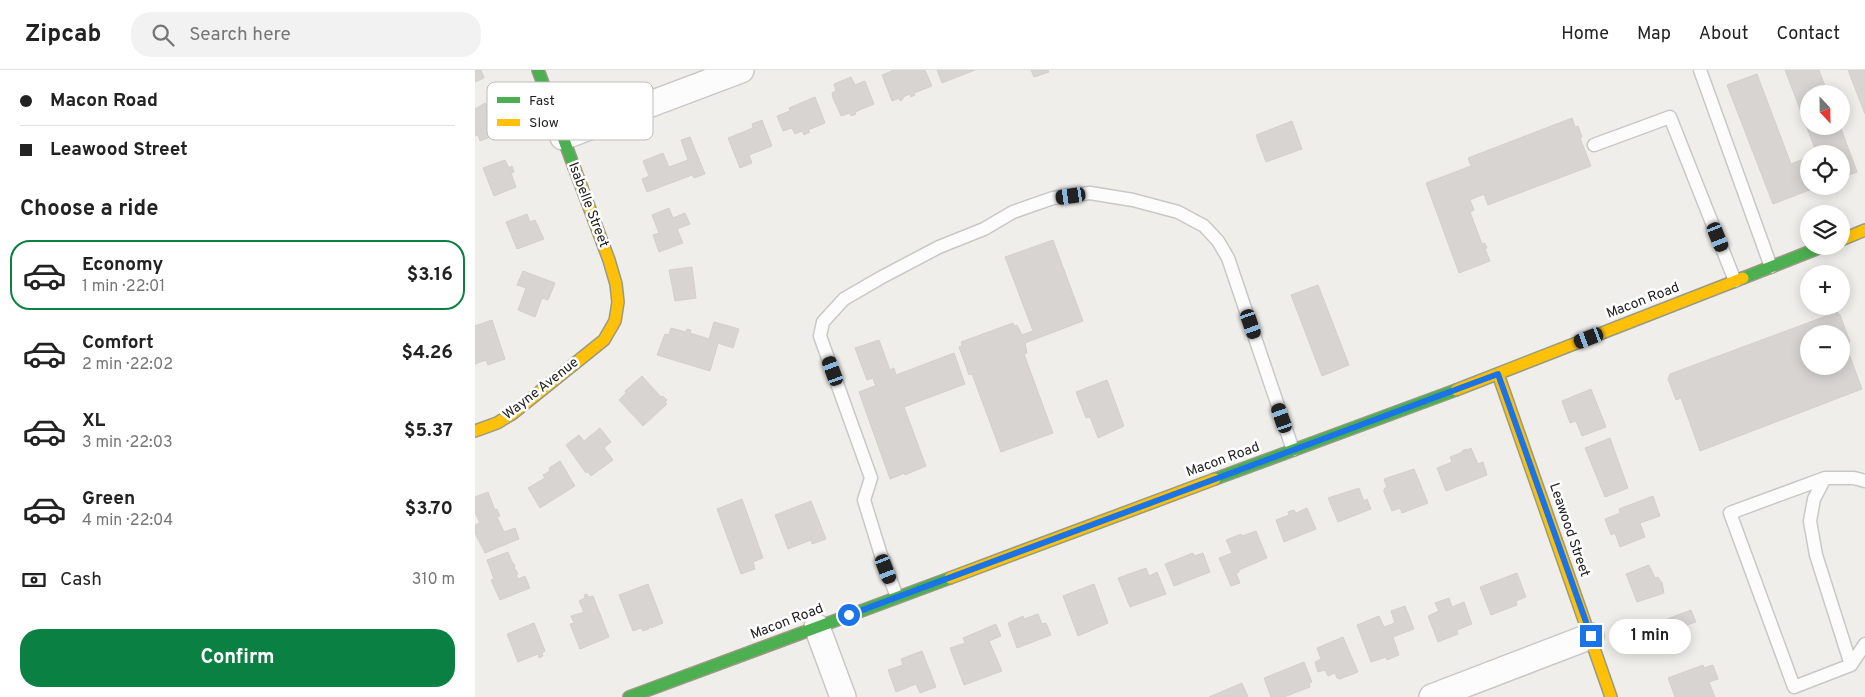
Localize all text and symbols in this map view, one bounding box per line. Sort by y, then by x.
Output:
search box [131,12,481,57]
text: Zipcab [25,20,101,50]
icon: search [149,21,177,49]
text: Search here [189,23,291,47]
text: Home [1561,23,1609,46]
text: Map [1637,23,1671,46]
text: About [1699,23,1748,46]
text: Contact [1776,23,1840,46]
legend [487,82,653,140]
north arrow [1800,85,1850,135]
map controls [1800,85,1850,375]
text: Macon Road [50,89,158,113]
text: Fast [529,93,555,110]
text: Slow [529,115,559,132]
text: Leawood Street [50,138,188,162]
button: locate [1800,145,1850,195]
street label: Isabelle Street [564,160,612,250]
car [1055,186,1086,206]
text: Choose a ride [20,196,158,223]
button: layers [1800,205,1850,255]
car [1705,220,1730,254]
icon: car [22,253,67,298]
text: Economy [82,253,163,277]
text: $3.16 [407,263,453,287]
button: + [1800,265,1850,315]
text: 1 min · 22:01 [82,277,165,297]
street label: Macon Road [1604,279,1682,323]
car [1239,307,1262,341]
button: − [1800,325,1850,375]
car [1572,326,1605,350]
icon: car [22,331,67,376]
text: Comfort [82,331,154,355]
text: $4.26 [401,341,453,365]
street label: Wayne Avenue [500,354,582,424]
car [820,354,845,388]
text: 2 min · 22:02 [82,355,173,375]
car [1270,401,1293,435]
icon: car [22,409,67,454]
text: XL [82,409,105,433]
text: $5.37 [404,419,453,443]
text: 3 min · 22:03 [82,433,173,453]
street label: Macon Road [1184,439,1262,481]
street label: Leawood Street [1545,481,1593,579]
icon: car [22,487,67,532]
text: Green [82,487,135,511]
text: $3.70 [405,497,453,521]
text: 4 min · 22:04 [82,511,173,531]
car [873,552,898,586]
icon: cash [20,566,48,594]
text: Cash [60,568,102,592]
text: 310 m [412,570,455,590]
street label: Macon Road [748,600,826,644]
route start [838,604,860,626]
callout: 1 min [1609,618,1691,654]
route end [1580,625,1602,647]
text: 1 min [1631,626,1669,646]
button: Confirm [20,629,455,687]

